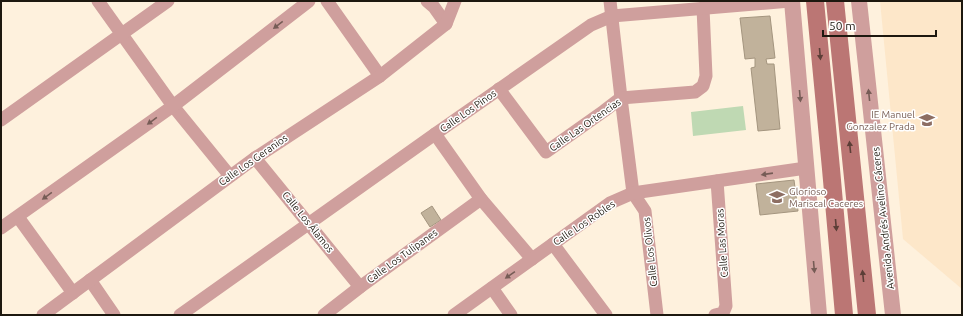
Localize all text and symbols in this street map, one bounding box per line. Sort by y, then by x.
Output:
scale bar [823,12,936,38]
text: 50 m [829,19,856,32]
one-way arrow [273,21,283,29]
one-way arrow [817,48,823,60]
street label: Calle Los Pinos [438,88,498,134]
one-way arrow [866,89,873,101]
one-way arrow [797,90,803,102]
street label: Calle Las Ortencias [547,96,623,154]
place label: IE Manuel Gonzalez Prada [846,109,915,132]
school or university icon: IE Manuel Gonzalez Prada [918,111,936,129]
one-way arrow [147,117,158,125]
street label: Calle Los Geranios [217,132,289,188]
one-way arrow [847,141,853,153]
street label: Avenida Andrés Avelino Cáceres [870,146,896,290]
one-way arrow [761,170,773,177]
place label: Glorioso Mariscal Caceres [789,186,863,209]
school or university icon: Glorioso Mariscal Caceres [768,188,786,206]
street label: Calle Los Álamos [280,189,337,255]
one-way arrow [41,192,52,200]
street label: Calle Los Robles [551,198,617,248]
street label: Calle Las Moras [714,208,730,278]
street label: Calle Los Olivos [641,217,659,287]
one-way arrow [833,219,839,231]
street label: Calle Los Tulipanes [365,227,439,285]
one-way arrow [811,261,818,273]
one-way arrow [860,270,867,282]
one-way arrow [505,271,515,279]

